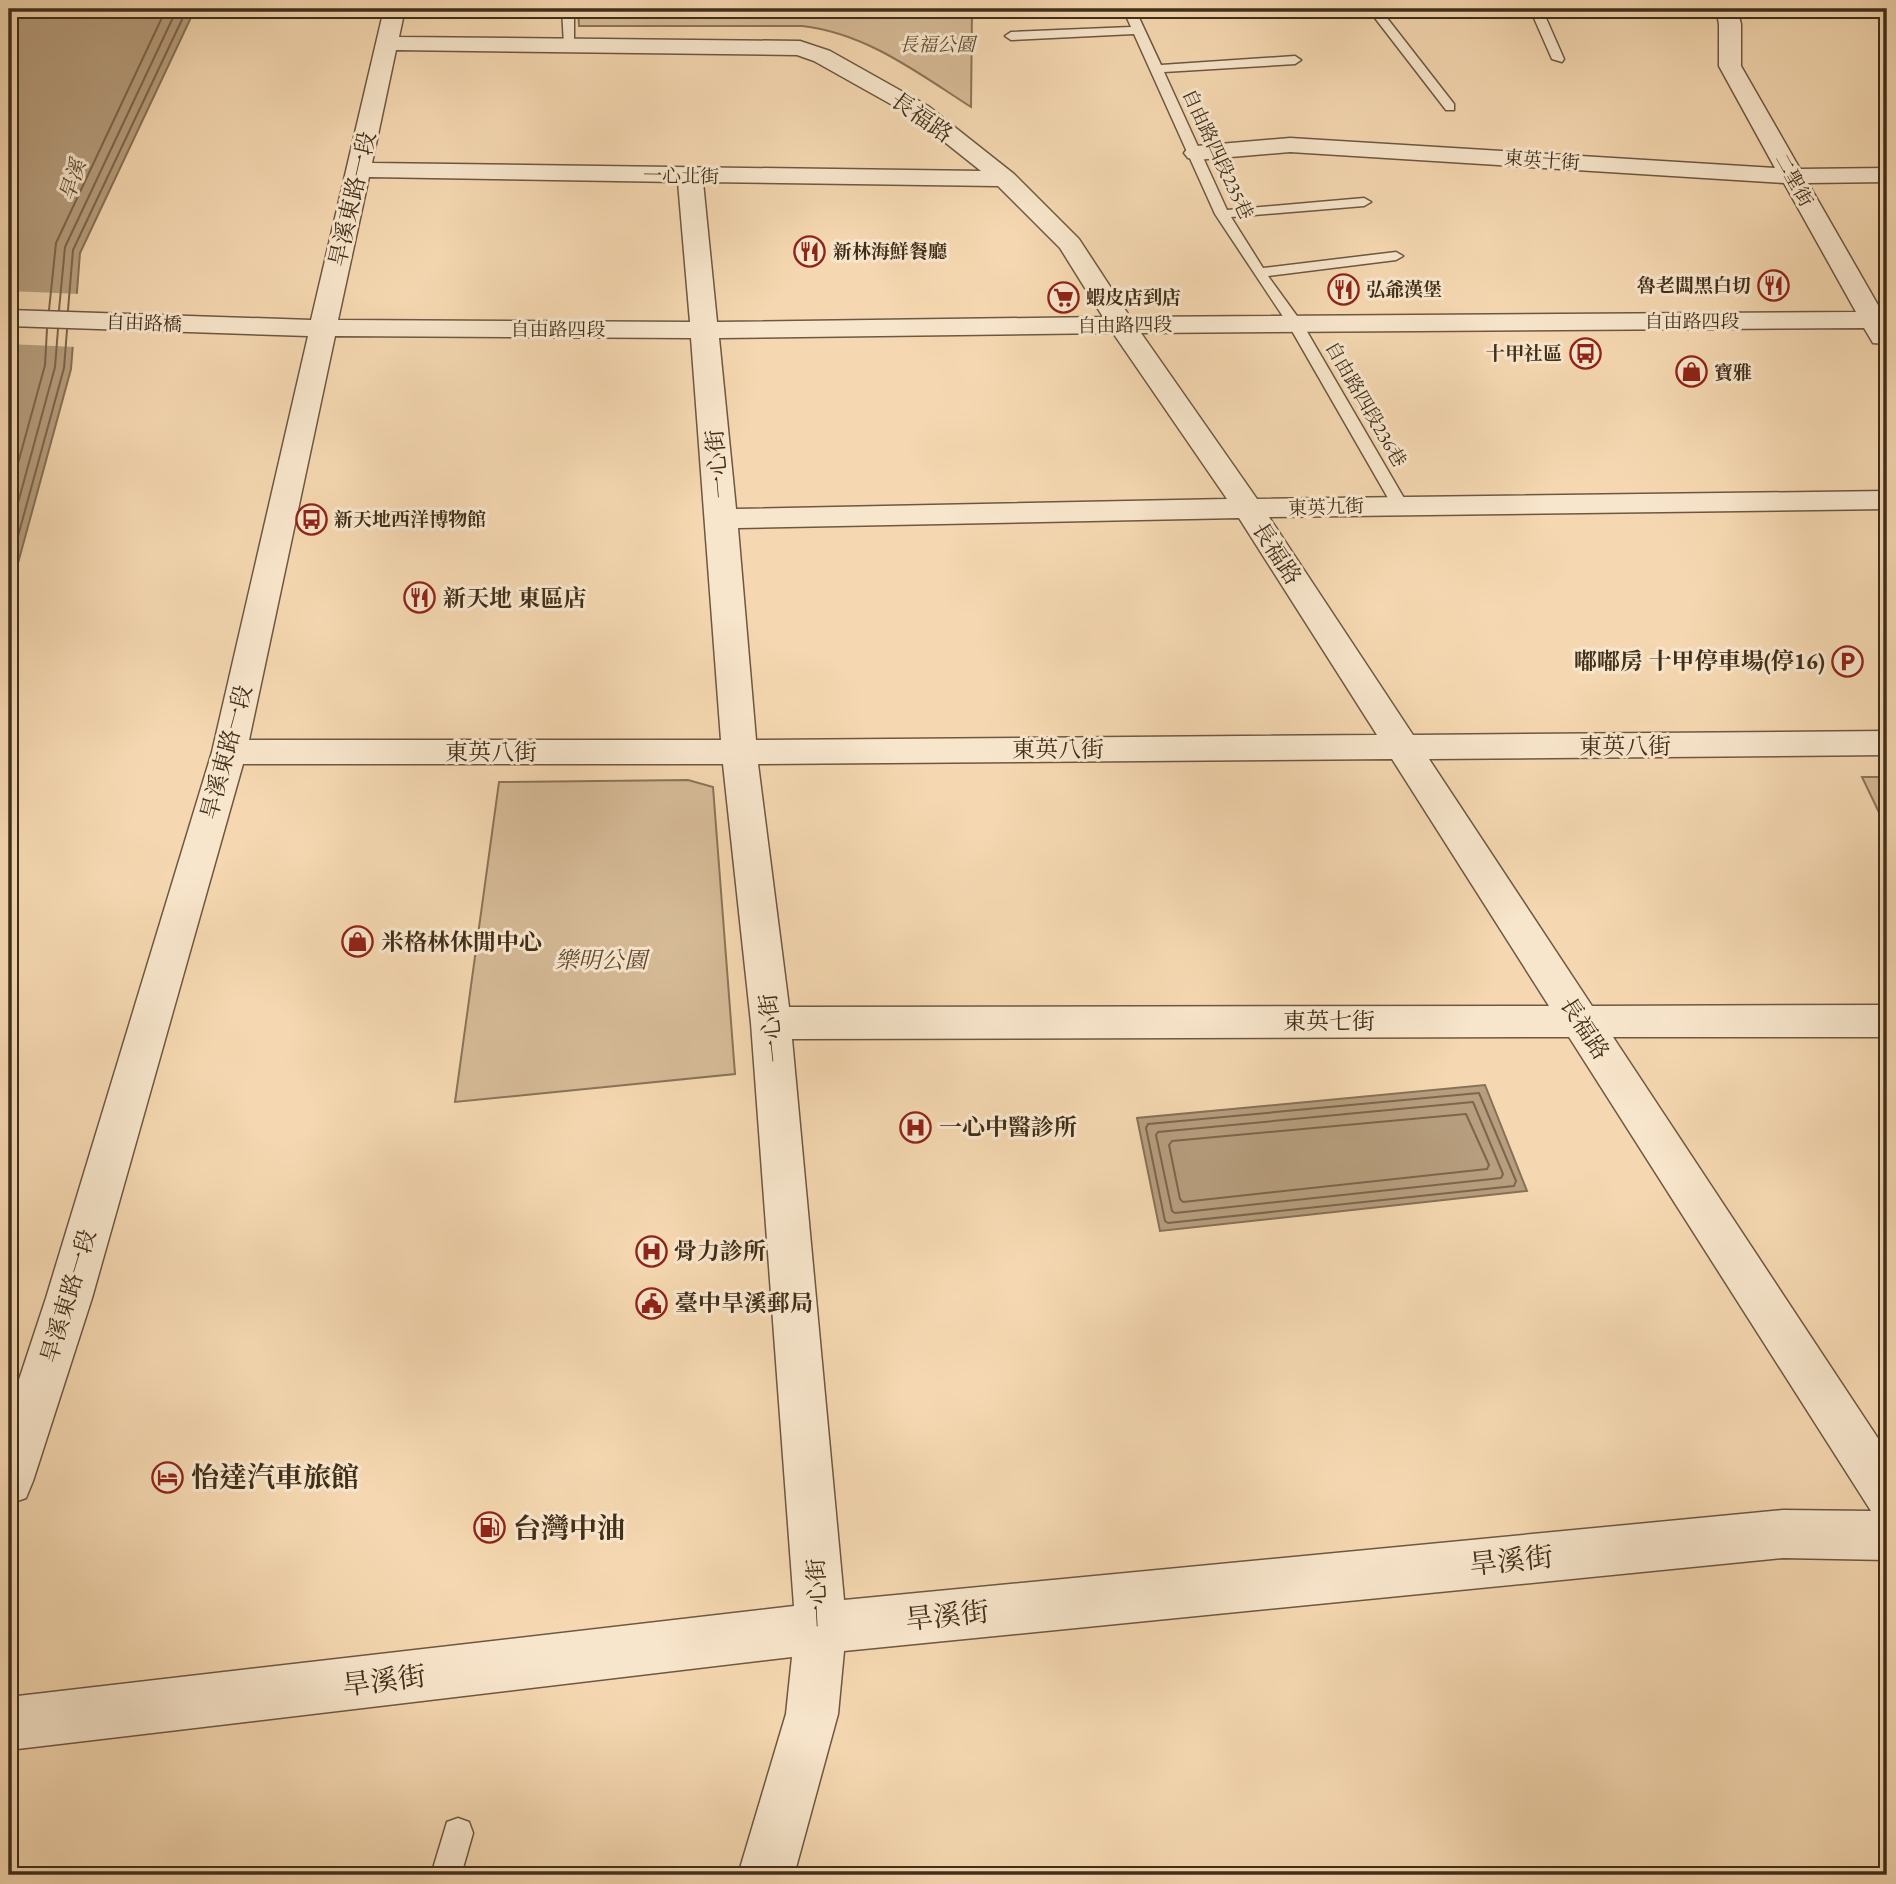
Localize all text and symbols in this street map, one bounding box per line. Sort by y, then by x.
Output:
park label: 長福公園 [899,32,978,57]
street label: 長福路 [885,85,959,149]
street label: 自由路四段235巷 [1177,85,1259,223]
street label: 旱溪東路一段 [322,128,382,270]
street label: 東英十街 [1503,145,1581,175]
street label: 二聖街 [1769,149,1819,211]
water label: 旱溪 [53,154,92,204]
street label: 一心北街 [643,163,719,189]
restaurant icon: 新林海鮮餐廳 [793,234,827,268]
place label: 新林海鮮餐廳 [833,239,947,264]
restaurant icon: 魯老闆黑白切 [1757,268,1791,302]
restaurant icon: 弘爺漢堡 [1326,272,1360,306]
place label: 魯老闆黑白切 [1637,273,1751,298]
place label: 弘爺漢堡 [1366,277,1442,302]
supermarket icon: 蝦皮店到店 [1046,280,1080,314]
place label: 蝦皮店到店 [1086,285,1181,310]
street label: 自由路橋 [106,309,182,337]
street label: 自由路四段 [1644,309,1740,334]
street label: 自由路四段 [1077,312,1173,338]
street label: 自由路四段 [510,317,606,342]
bus stop icon: 十甲社區 [1568,336,1602,370]
street label: 自由路四段236巷 [1320,337,1412,471]
place label: 十甲社區 [1486,341,1562,366]
shop icon: 寶雅 [1674,355,1708,389]
place label: 寶雅 [1714,360,1752,385]
street label: 一心街 [699,428,735,500]
street label: 東英九街 [1288,493,1364,521]
bus stop icon: 新天地西洋博物館 [294,502,328,536]
place label: 新天地西洋博物館 [334,507,486,532]
street label: 長福路 [1246,516,1308,590]
restaurant icon: 新天地 東區店 [403,581,437,615]
place label: 新天地 東區店 [443,583,586,613]
parking icon: 嘟嘟房 十甲停車場(停16) [1831,644,1865,678]
place label: 嘟嘟房 十甲停車場(停16) [1574,646,1825,676]
street label: 旱溪東路一段 [194,681,258,823]
street label: 東英八街 [1579,731,1671,761]
street label: 東英八街 [1012,734,1104,764]
street label: 東英八街 [445,737,537,767]
shop icon: 米格林休閒中心 [341,925,375,959]
place label: 米格林休閒中心 [381,927,542,957]
park label: 樂明公園 [555,945,651,975]
street label: 長福路 [1554,991,1616,1065]
street label: 一心街 [752,992,790,1064]
street label: 東英七街 [1283,1006,1375,1036]
hospital icon: 一心中醫診所 [899,1110,933,1144]
place label: 一心中醫診所 [939,1112,1077,1142]
street label: 旱溪東路一段 [33,1226,103,1366]
hospital icon: 骨力診所 [634,1234,668,1268]
place label: 骨力診所 [674,1236,766,1266]
public building icon: 臺中旱溪郵局 [635,1286,669,1320]
place label: 臺中旱溪郵局 [675,1288,813,1318]
place label: 怡達汽車旅館 [191,1459,359,1495]
hotel icon: 怡達汽車旅館 [151,1460,185,1494]
place label: 台灣中油 [513,1510,625,1546]
fuel station icon: 台灣中油 [473,1511,507,1545]
street label: 旱溪街 [1467,1538,1555,1582]
street label: 一心街 [800,1558,834,1628]
street label: 旱溪街 [903,1593,991,1637]
street label: 旱溪街 [340,1657,428,1703]

